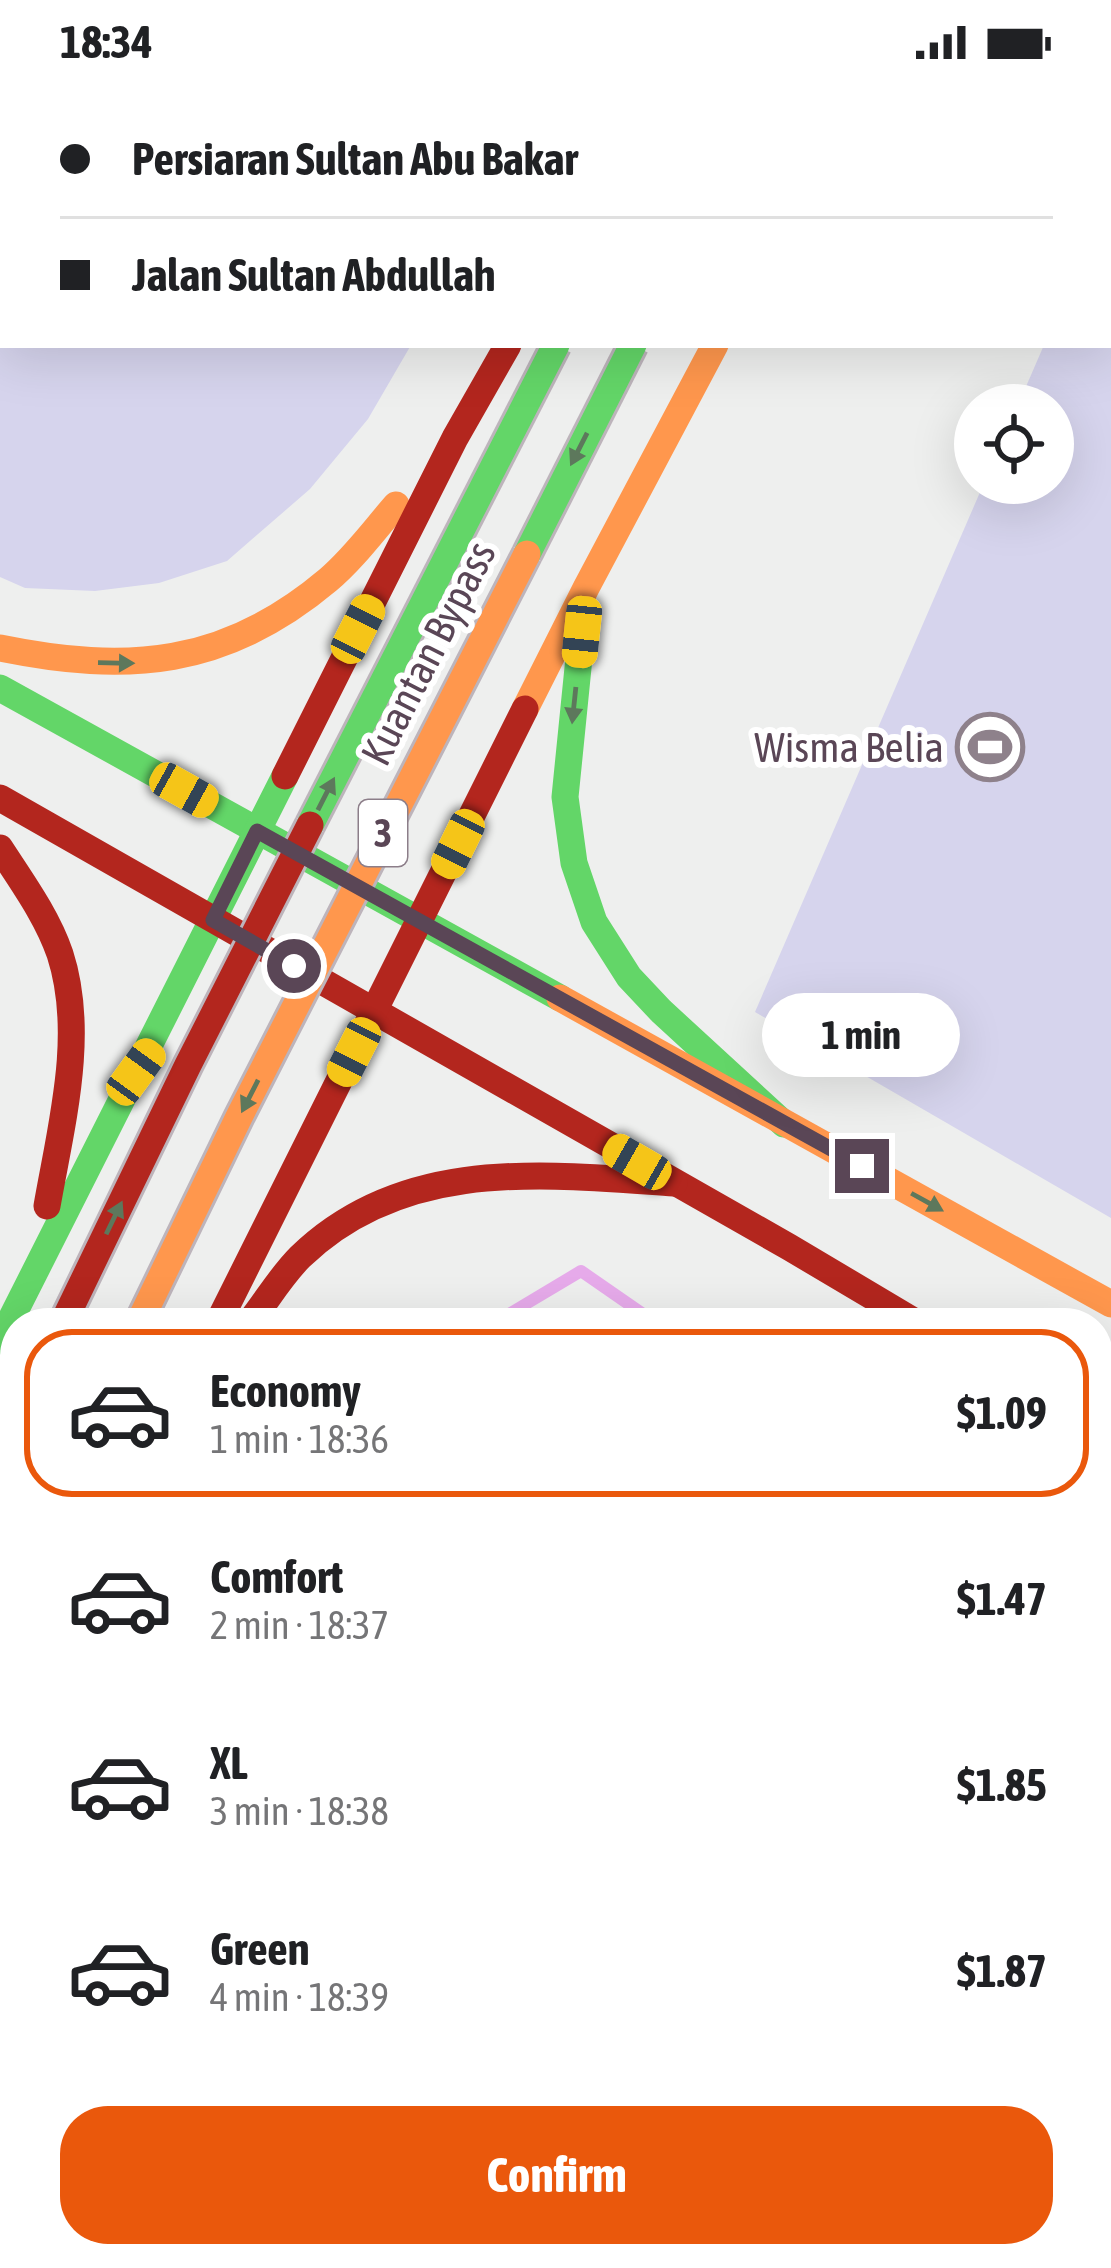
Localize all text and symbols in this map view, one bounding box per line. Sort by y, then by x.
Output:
text: 18:34 [60,16,153,68]
text: Persiaran Sultan Abu Bakar [132,133,578,185]
text: Jalan Sultan Abdullah [132,249,496,301]
map controls [954,384,1074,504]
button: locate [954,384,1074,504]
one-way arrow [569,432,589,466]
street label: Kuantan Bypass [351,533,505,773]
car [326,589,390,669]
car [560,594,604,670]
one-way arrow [98,653,136,673]
one-way arrow [564,686,583,724]
sports icon: Wisma Belia [955,712,1025,782]
place label: Wisma Belia [754,723,944,771]
car [144,757,224,823]
one-way arrow [316,777,336,811]
road number: 3 [359,800,407,866]
car [426,804,490,884]
route start [267,939,321,993]
callout: 1 min [763,992,961,1076]
car [322,1012,386,1092]
text: 1 min [821,1013,901,1057]
car [100,1032,172,1112]
one-way arrow [240,1079,260,1113]
car [597,1128,677,1196]
route end [835,1139,889,1193]
one-way arrow [909,1191,944,1212]
one-way arrow [104,1200,124,1235]
icon: car [66,1359,174,1467]
text: Economy [210,1365,361,1417]
text: $1.09 [957,1387,1047,1439]
text: 1 min · 18:36 [210,1417,389,1461]
icon: car [66,1545,174,1653]
text: Comfort [210,1551,343,1603]
text: $1.47 [957,1573,1047,1625]
text: 2 min · 18:37 [210,1603,389,1647]
icon: car [66,1731,174,1839]
text: XL [210,1737,248,1789]
text: $1.85 [957,1759,1047,1811]
text: 3 min · 18:38 [210,1789,389,1833]
icon: car [66,1917,174,2025]
text: Green [210,1923,310,1975]
text: $1.87 [957,1945,1047,1997]
text: 4 min · 18:39 [210,1975,389,2019]
button: Confirm [60,2106,1053,2244]

